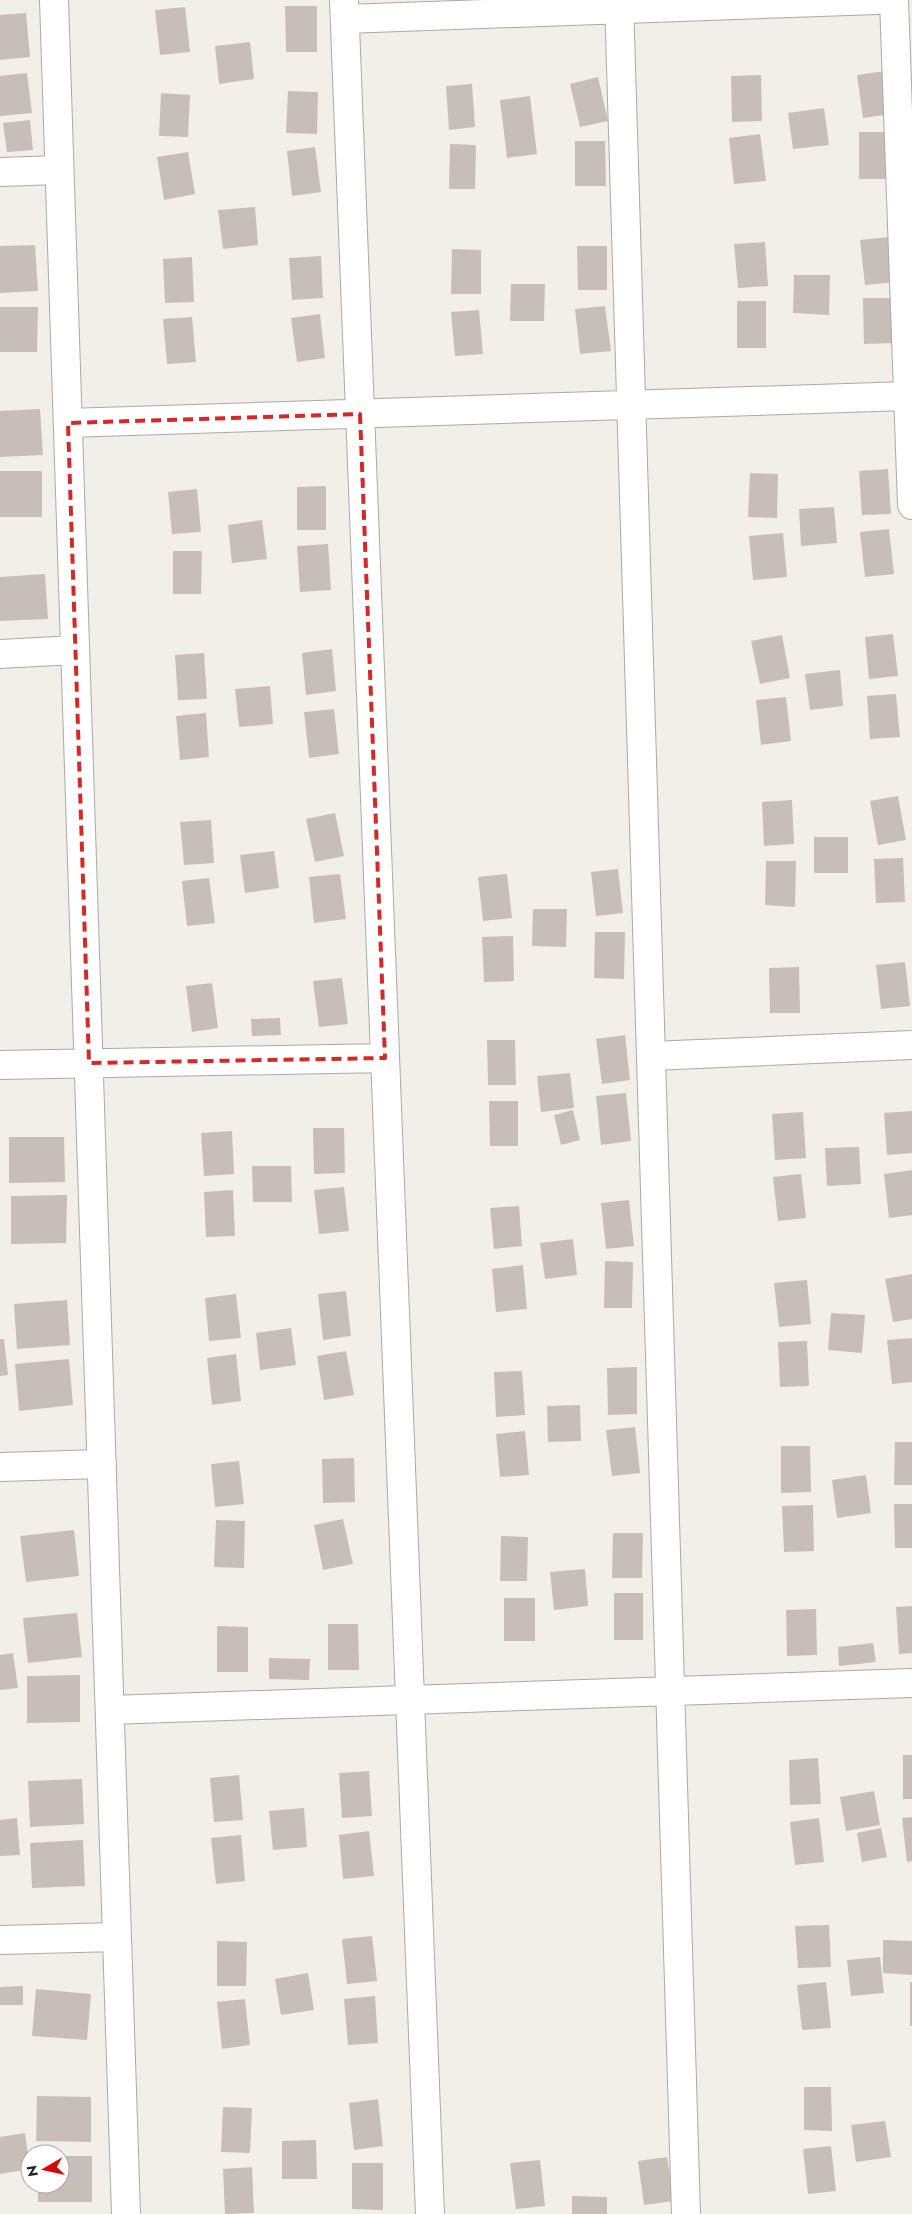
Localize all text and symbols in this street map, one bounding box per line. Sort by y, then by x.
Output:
north arrow [20,2144,70,2194]
text: N [21,2164,43,2178]

